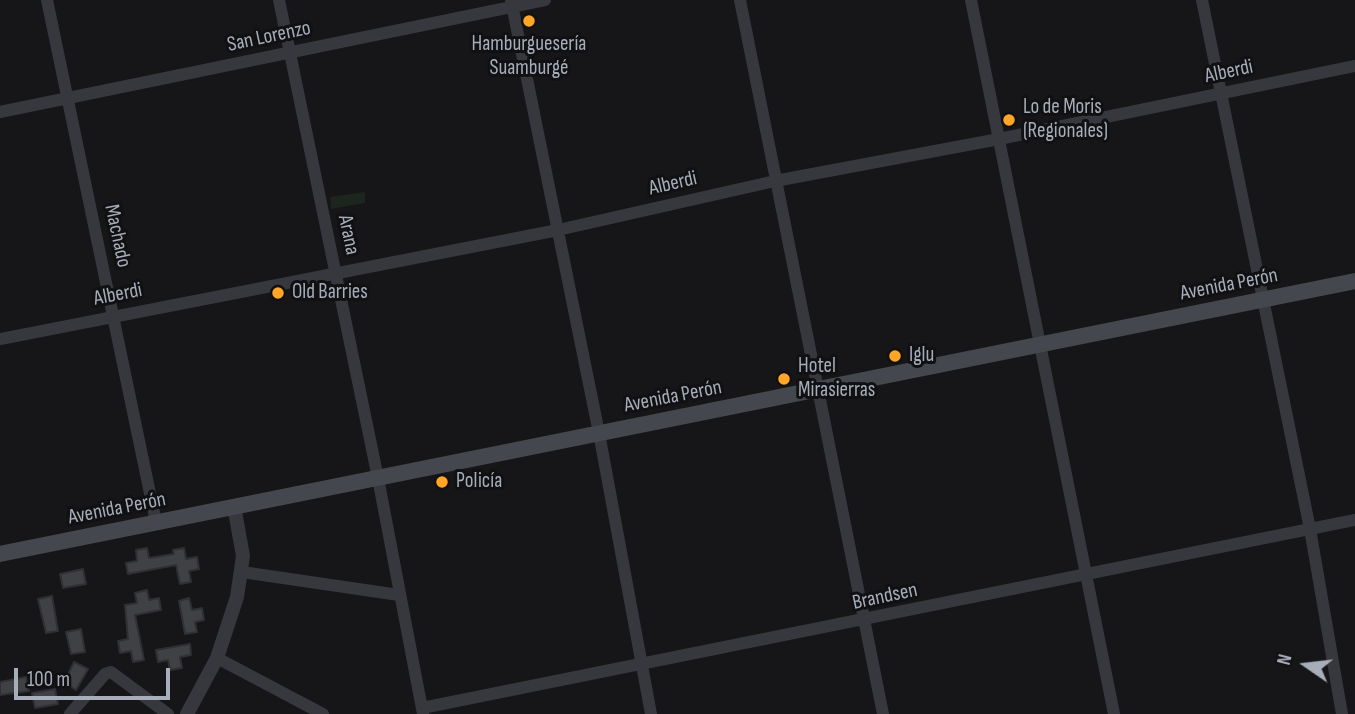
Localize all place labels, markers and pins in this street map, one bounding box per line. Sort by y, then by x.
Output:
marker: Hamburguesería Suamburgé [521,13,537,29]
place label: Hamburguesería Suamburgé [472,32,586,82]
place label: Lo de Moris (Regionales) [1023,95,1108,145]
marker: Lo de Moris (Regionales) [1001,112,1017,128]
place label: Old Barries [292,280,368,306]
marker: Old Barries [270,285,286,301]
place label: Iglu [909,343,934,369]
marker: Iglu [887,348,903,364]
place label: Hotel Mirasierras [798,354,875,404]
marker: Hotel Mirasierras [776,371,792,387]
place label: Policía [456,469,502,495]
marker: Policía [434,474,450,490]

